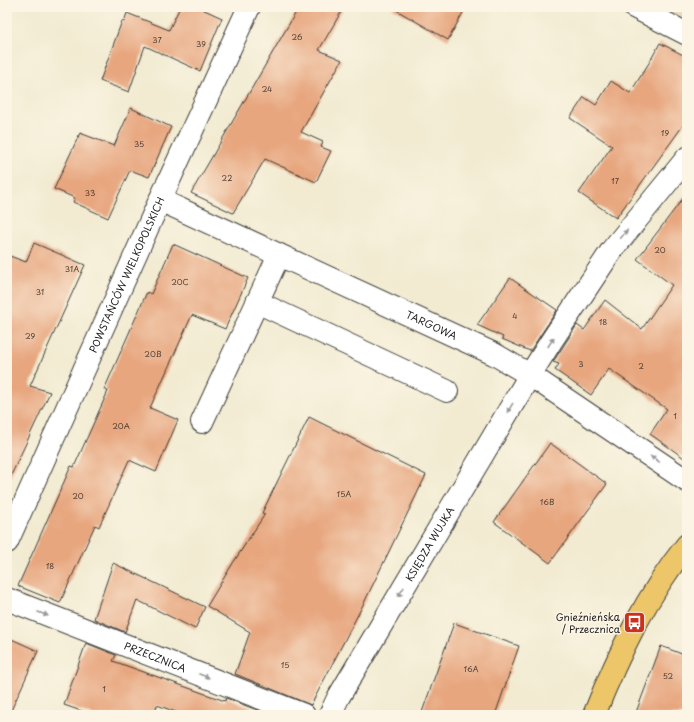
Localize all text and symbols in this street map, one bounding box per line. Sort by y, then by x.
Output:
house number: 26 [292,31,303,43]
house number: 37 [152,34,162,46]
house number: 39 [196,38,206,50]
house number: 24 [262,83,272,95]
house number: 19 [661,127,669,139]
house number: 35 [134,138,144,150]
house number: 22 [222,172,232,184]
house number: 17 [611,175,620,187]
house number: 33 [85,187,95,199]
street label: POWSTAŃCÓW WIELKOPOLSKICH [85,194,168,355]
one-way arrow [620,229,629,240]
house number: 20 [654,244,666,256]
house number: 31A [65,263,79,275]
house number: 20C [171,276,189,288]
house number: 31 [36,286,44,298]
street label: TARGOWA [404,306,460,343]
house number: 4 [512,310,518,322]
house number: 18 [599,316,607,328]
house number: 29 [25,330,35,342]
one-way arrow [547,337,555,347]
house number: 20B [144,348,162,360]
house number: 3 [578,358,584,370]
house number: 2 [638,360,644,372]
one-way arrow [507,402,514,414]
house number: 1 [673,410,677,422]
house number: 20A [112,420,130,432]
one-way arrow [650,455,660,463]
house number: 15A [337,488,351,500]
house number: 20 [72,490,84,502]
house number: 16B [540,496,554,508]
street label: KSIĘDZA WUJKA [401,503,457,584]
house number: 18 [46,560,54,572]
one-way arrow [398,586,405,598]
place label: Gnieźnieńska / Przecznica [556,609,621,636]
bus stop icon: Gnieźnieńska / Przecznica [622,610,648,636]
one-way arrow [38,611,50,617]
street label: PRZECZNICA [122,638,189,675]
house number: 15 [281,659,289,671]
house number: 16A [463,663,479,675]
house number: 52 [663,670,674,682]
one-way arrow [198,673,209,679]
house number: 1 [102,683,106,695]

